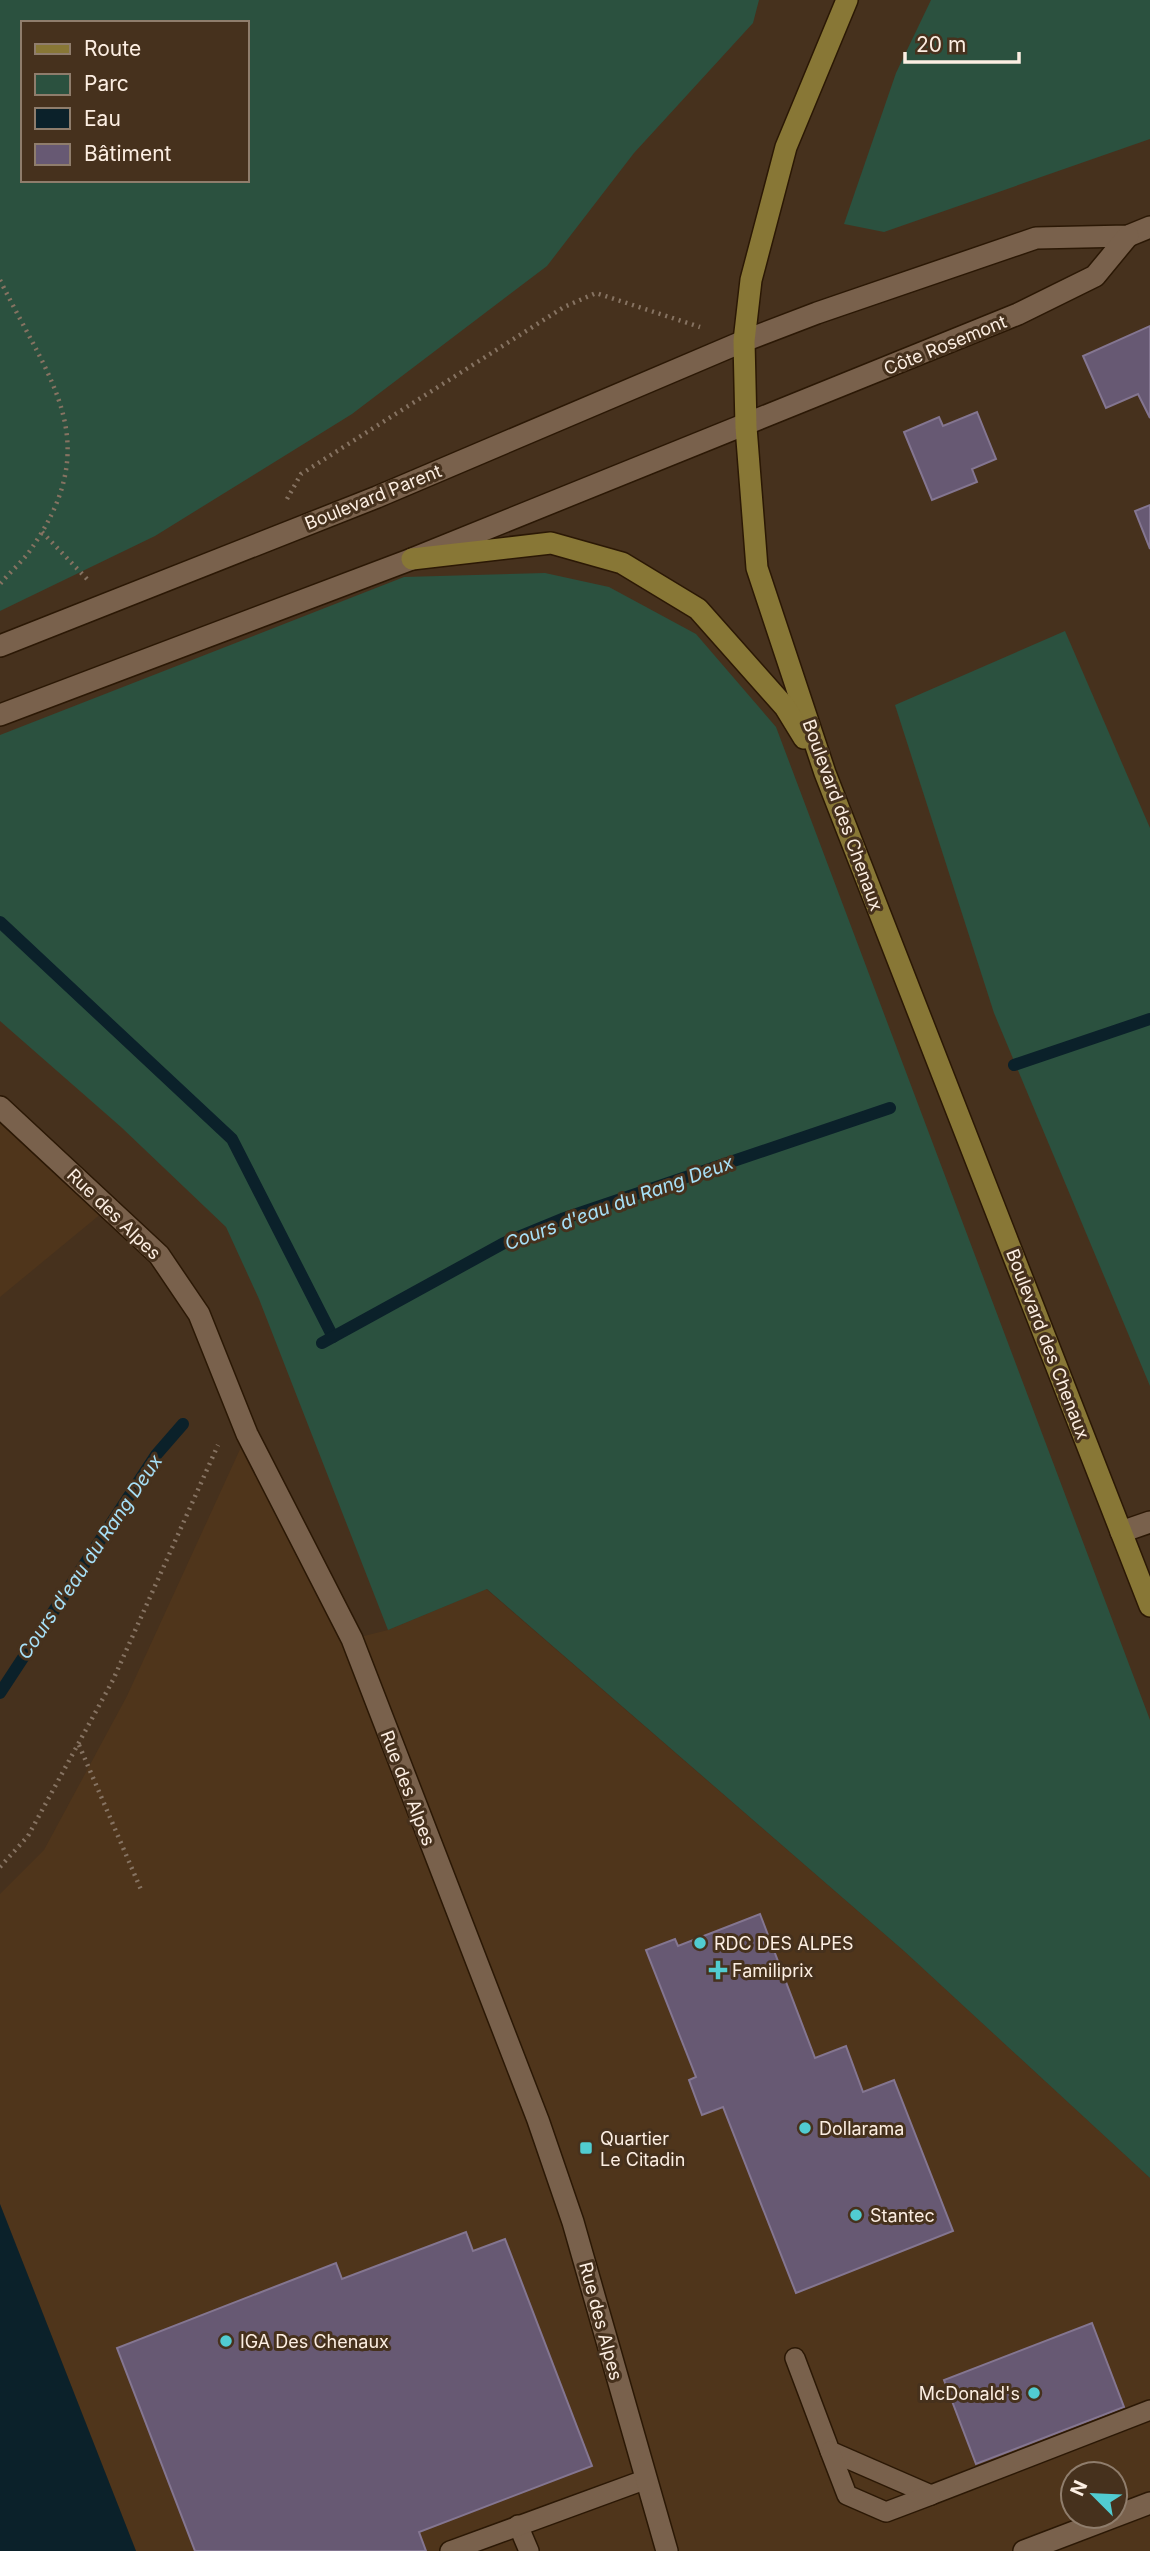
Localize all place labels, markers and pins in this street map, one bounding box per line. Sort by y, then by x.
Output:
place label: RDC DES ALPES [714,1933,854,1954]
marker: RDC DES ALPES [692,1935,708,1951]
place label: Familiprix [732,1960,814,1981]
marker: Familiprix [710,1962,726,1978]
place label: Dollarama [819,2118,904,2139]
marker: Dollarama [797,2120,813,2136]
place label: Quartier Le Citadin [600,2128,685,2170]
marker: Quartier Le Citadin [578,2140,594,2156]
place label: Stantec [870,2205,935,2226]
marker: Stantec [848,2207,864,2223]
place label: IGA Des Chenaux [240,2331,389,2352]
marker: IGA Des Chenaux [218,2333,234,2349]
place label: McDonald's [919,2383,1020,2404]
marker: McDonald's [1026,2385,1042,2401]

